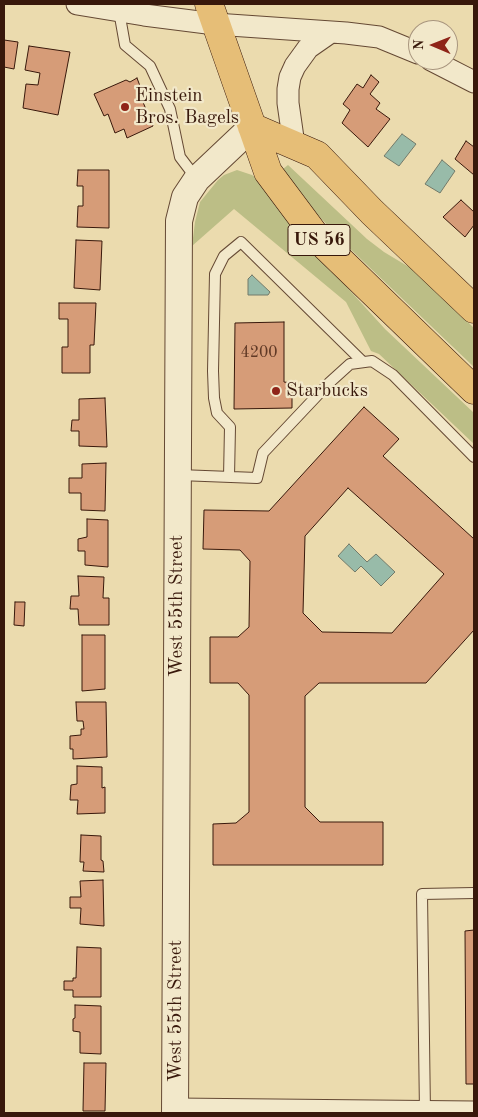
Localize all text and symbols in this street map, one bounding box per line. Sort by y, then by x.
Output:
north arrow [408,20,458,70]
text: N [412,39,426,50]
place label: Einstein Bros. Bagels [135,85,239,129]
marker: Einstein Bros. Bagels [119,101,131,113]
road number: US 56 [288,224,350,256]
house number: 4200 [240,343,278,363]
place label: Starbucks [286,380,368,402]
marker: Starbucks [270,385,282,397]
street label: West 55th Street [166,535,188,677]
street label: West 55th Street [165,940,187,1082]

